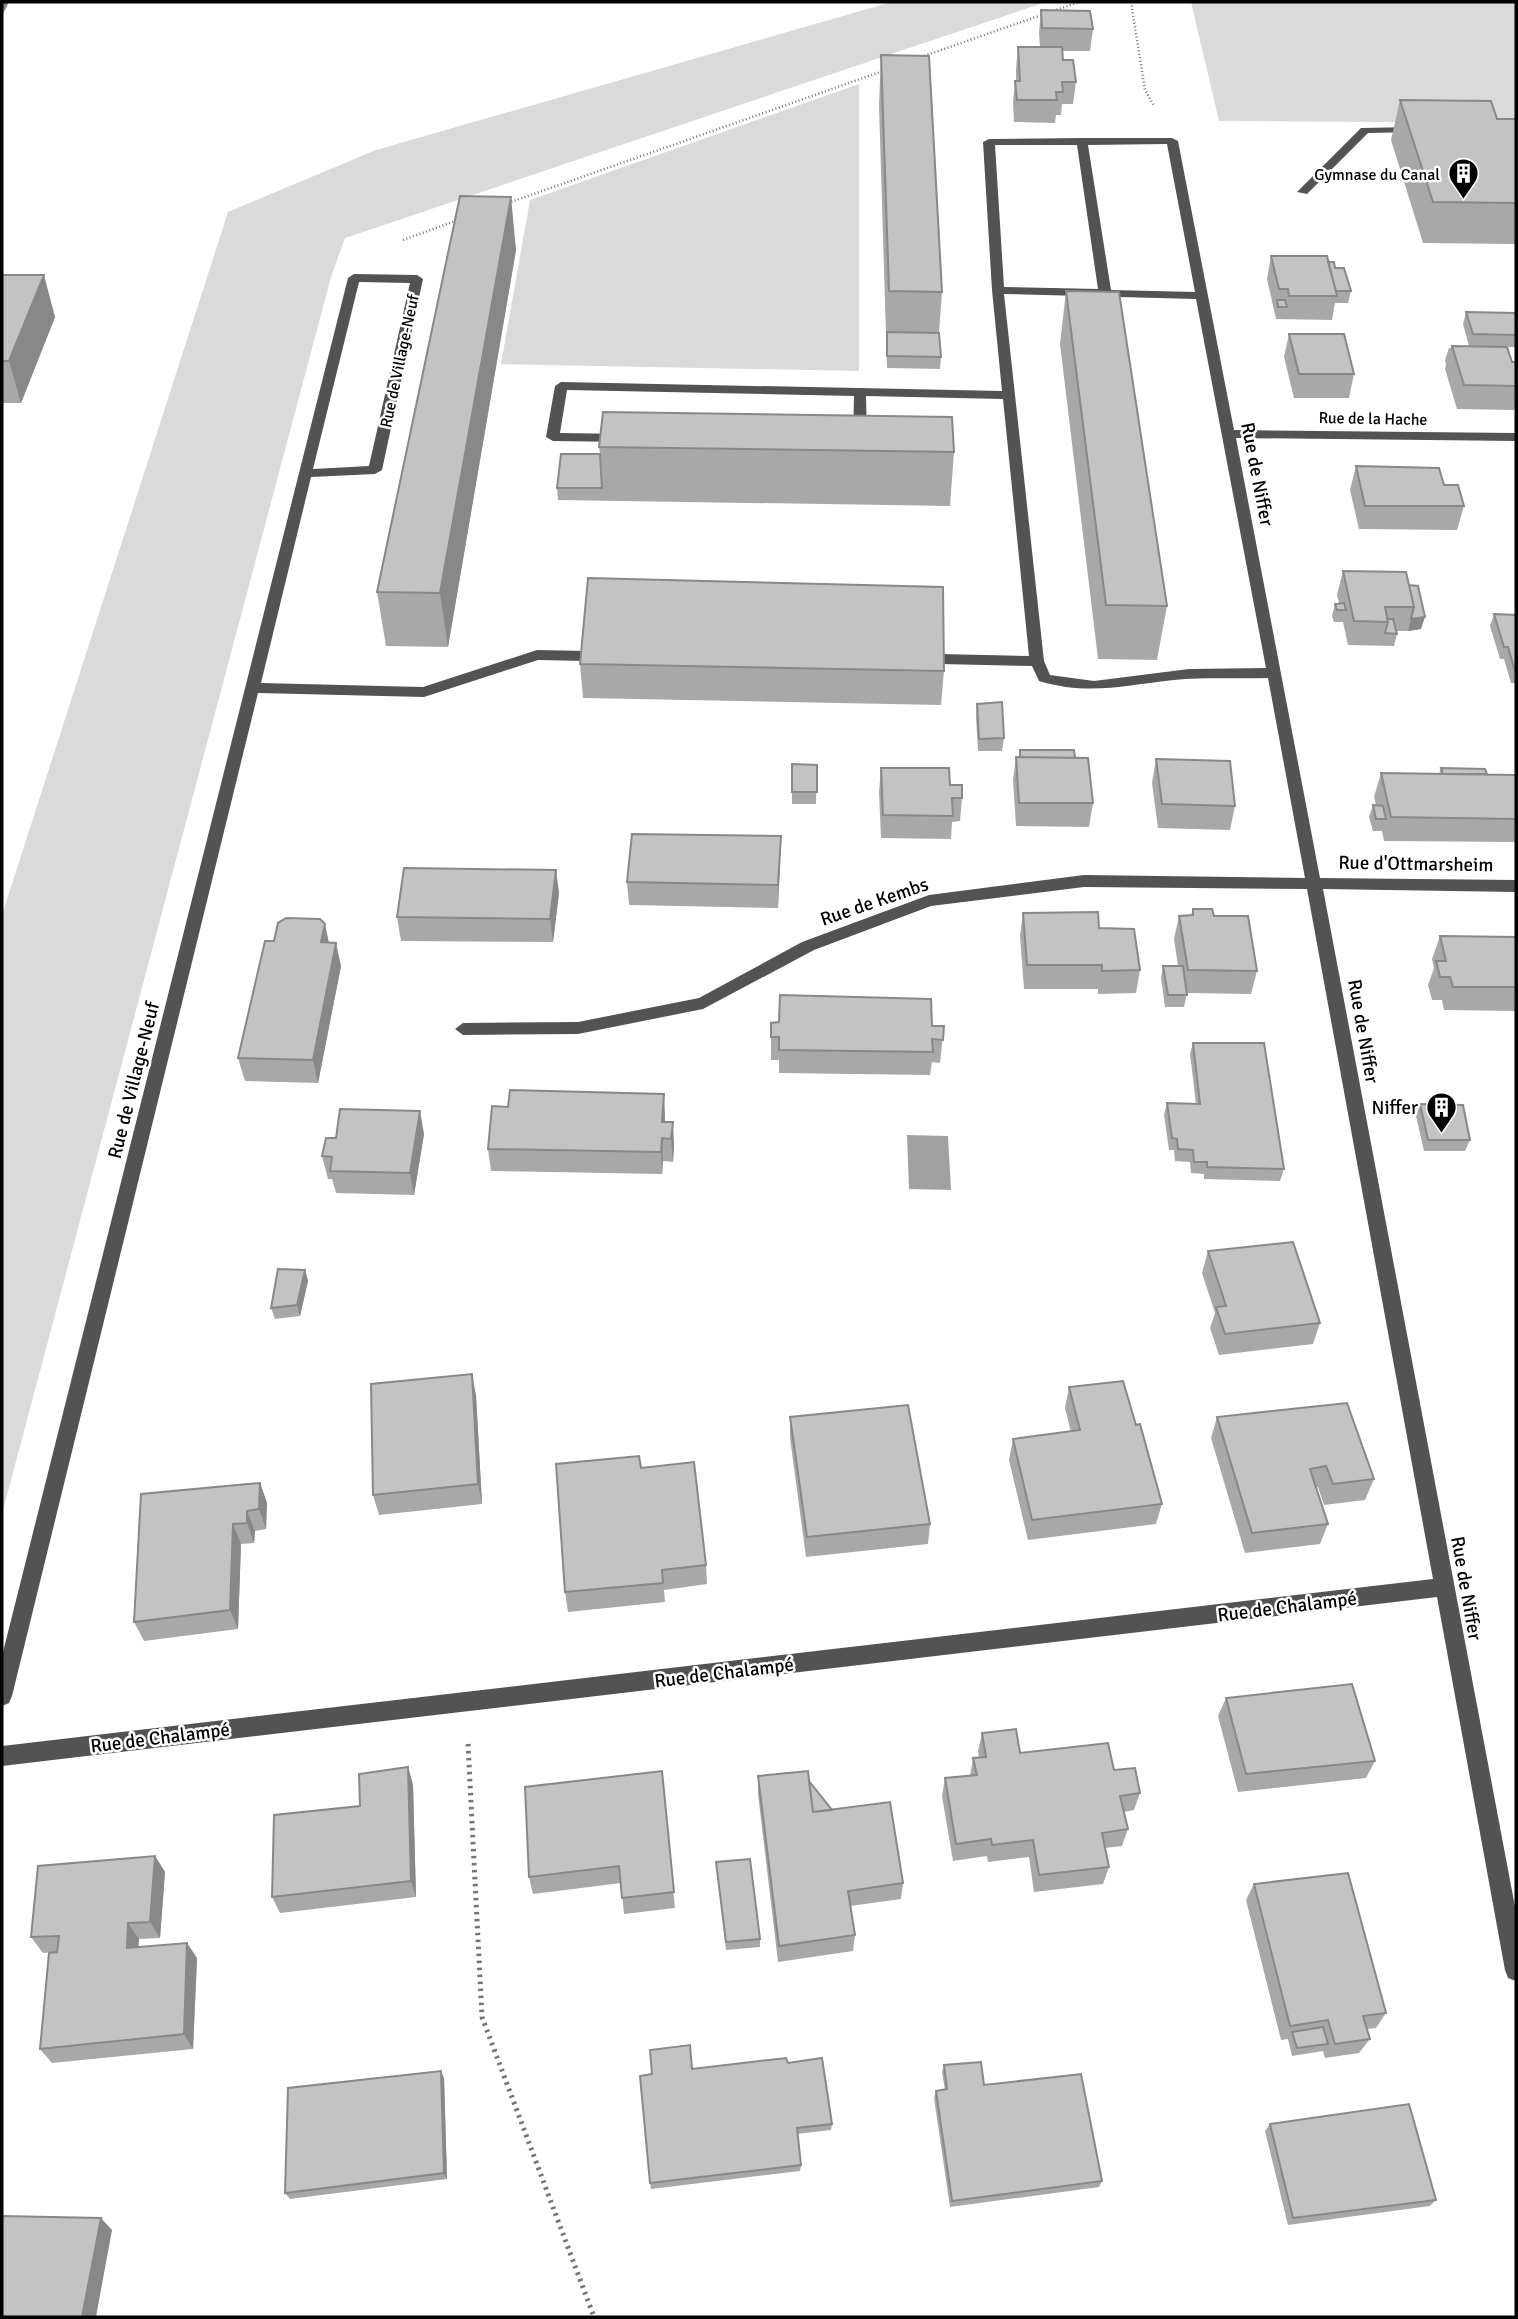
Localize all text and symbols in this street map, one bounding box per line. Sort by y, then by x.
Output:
building icon: Gymnase du Canal [1446,157,1480,201]
place label: Gymnase du Canal [1314,165,1440,185]
street label: Rue de Village-Neuf [376,292,424,430]
street label: Rue de la Hache [1318,408,1428,430]
street label: Rue de Niffer [1235,420,1279,528]
street label: Rue d'Ottmarsheim [1338,851,1494,877]
street label: Rue de Kembs [817,872,932,932]
street label: Rue de Niffer [1342,977,1384,1085]
street label: Rue de Village-Neuf [103,998,165,1161]
building icon: Niffer [1424,1090,1458,1134]
place label: Niffer [1372,1096,1418,1120]
street label: Rue de Niffer [1445,1534,1487,1642]
street label: Rue de Chalampé [1216,1587,1358,1627]
street label: Rue de Chalampé [653,1653,795,1693]
street label: Rue de Chalampé [89,1718,231,1758]

